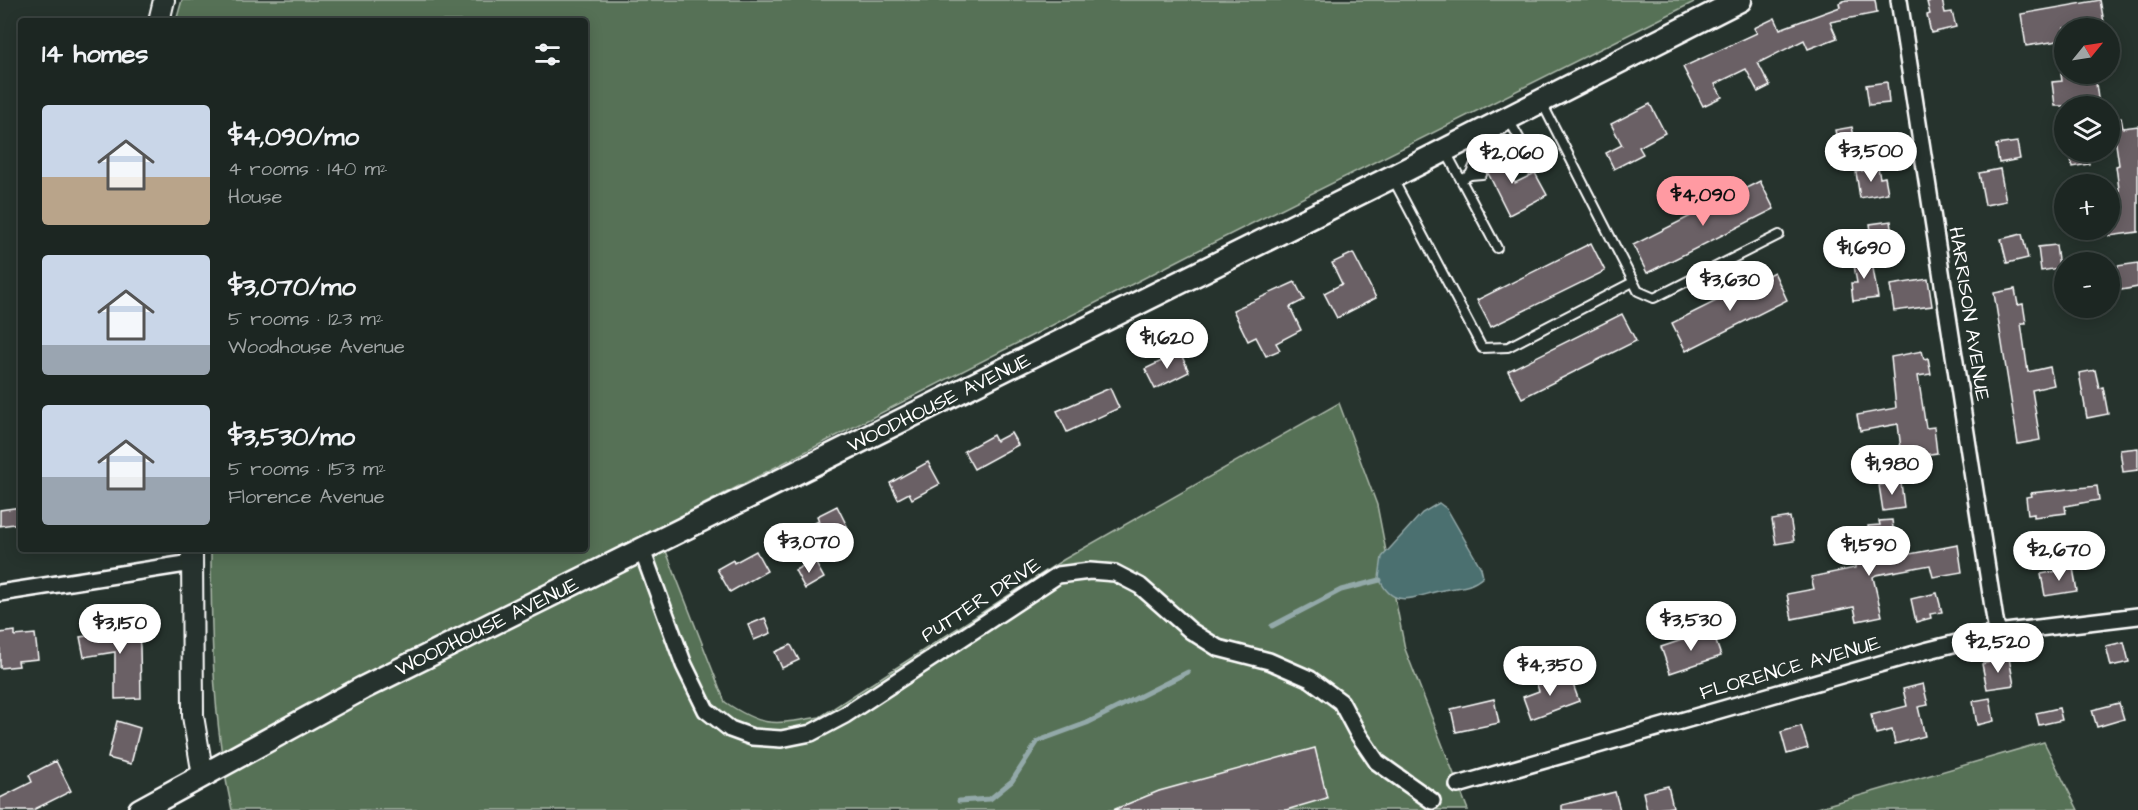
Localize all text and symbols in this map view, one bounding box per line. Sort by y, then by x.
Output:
north arrow [2054,18,2120,84]
map controls [2054,18,2120,318]
text: 14 homes [42,36,148,72]
icon: filters [531,38,564,71]
button: layers [2054,96,2120,162]
text: $4,090/mo [228,119,359,155]
icon: home [90,129,162,201]
pin: $3,500 [1822,132,1920,183]
pin: $2,060 [1463,134,1561,185]
text: $3,500 [1839,137,1903,165]
text: $2,060 [1480,139,1544,167]
text: 4 rooms · 140 m² [228,155,387,183]
button: + [2054,174,2120,240]
pin: $4,090 [1654,176,1752,227]
text: $4,090 [1671,181,1735,209]
text: House [228,183,282,211]
street label: HARRISON AVENUE [1941,225,1997,403]
pin: $1,690 [1815,229,1913,280]
text: $1,690 [1837,234,1891,262]
button: − [2054,252,2120,318]
pin: $3,630 [1681,261,1779,312]
text: $3,630 [1700,266,1760,294]
text: $3,070/mo [228,269,356,305]
icon: home [90,279,162,351]
text: 5 rooms · 123 m² [228,305,383,333]
pin: $1,620 [1118,319,1216,370]
text: $1,620 [1140,324,1194,352]
text: Woodhouse Avenue [228,333,405,361]
street label: WOODHOUSE AVENUE [843,346,1036,460]
text: $3,530/mo [228,419,355,455]
icon: home [90,429,162,501]
pin: $1,980 [1843,445,1941,496]
text: $1,980 [1865,450,1919,478]
text: 5 rooms · 153 m² [228,455,386,483]
text: Florence Avenue [228,483,385,511]
pin: $3,070 [760,523,858,574]
pin: $1,590 [1820,526,1918,577]
text: $3,070 [778,528,840,556]
text: $1,590 [1841,531,1897,559]
pin: $2,670 [2010,531,2108,582]
text: $2,670 [2027,536,2091,564]
street label: PUTTER DRIVE [916,551,1046,649]
street label: WOODHOUSE AVENUE [391,570,584,684]
pin: $3,530 [1642,601,1740,652]
pin: $3,150 [71,604,169,655]
text: $3,530 [1660,606,1722,634]
text: $3,150 [93,609,147,637]
pin: $2,520 [1949,623,2047,674]
text: $2,520 [1966,628,2030,656]
street label: FLORENCE AVENUE [1696,629,1884,707]
pin: $4,350 [1501,646,1599,697]
text: $4,350 [1517,651,1583,679]

